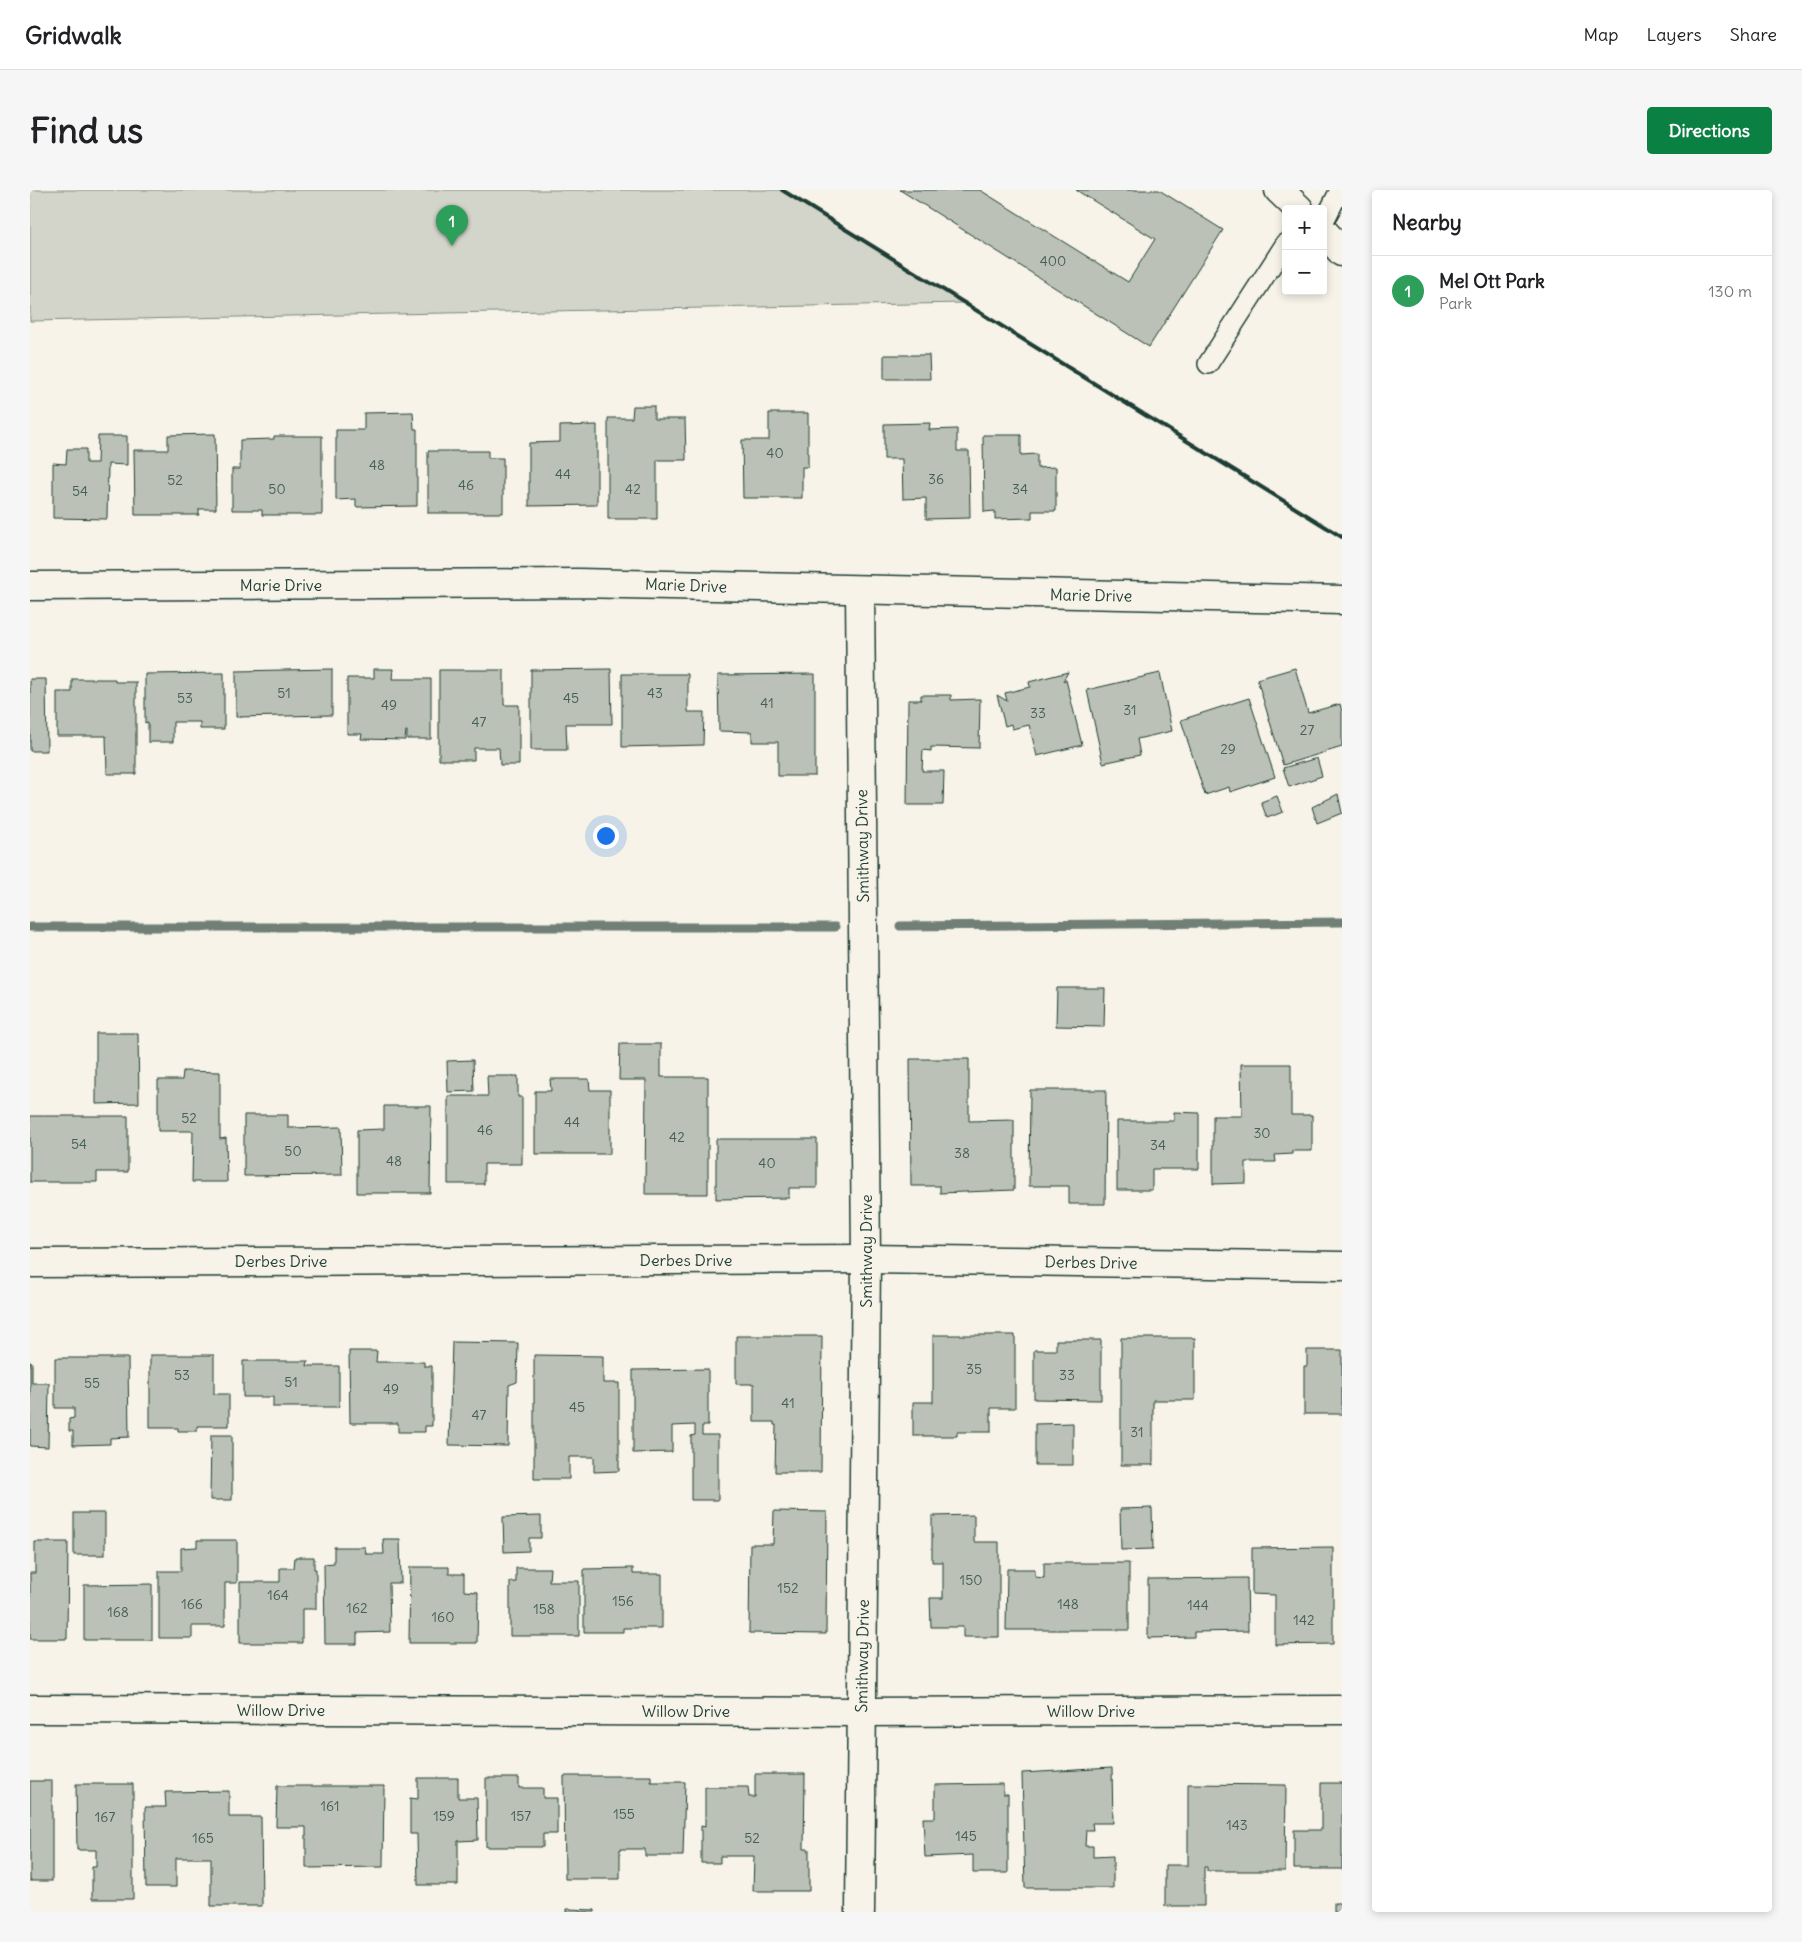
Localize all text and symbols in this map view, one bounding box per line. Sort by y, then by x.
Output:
text: Gridwalk [25,20,122,50]
text: Map [1583,23,1618,46]
text: Layers [1646,23,1702,46]
text: Share [1730,23,1777,46]
button: Directions [1647,107,1772,154]
text: Find us [30,108,143,152]
pin: 1 [436,205,468,246]
map controls [1282,205,1327,295]
button: + [1282,205,1327,250]
text: Nearby [1392,209,1462,236]
button: − [1282,250,1327,295]
house number: 400 [1040,252,1066,270]
text: Mel Ott Park [1439,269,1545,293]
text: 1 [1405,281,1411,301]
text: 130 m [1708,281,1752,301]
text: Park [1439,293,1472,313]
house number: 40 [766,444,784,462]
house number: 48 [369,456,385,474]
house number: 44 [555,465,571,483]
house number: 36 [928,470,944,488]
house number: 52 [167,471,183,489]
house number: 46 [458,476,474,494]
house number: 50 [268,480,286,498]
house number: 42 [625,480,641,498]
house number: 34 [1012,480,1028,498]
house number: 54 [72,482,88,500]
street label: Marie Drive [644,574,728,596]
street label: Marie Drive [240,575,322,595]
street label: Marie Drive [1050,584,1132,606]
house number: 51 [277,684,291,702]
house number: 43 [647,684,663,702]
house number: 53 [177,689,193,707]
house number: 45 [563,689,579,707]
house number: 41 [760,694,774,712]
house number: 49 [381,696,397,714]
house number: 31 [1123,701,1137,719]
house number: 33 [1030,704,1046,722]
house number: 47 [472,713,487,731]
house number: 27 [1300,721,1314,739]
house number: 29 [1220,740,1236,758]
street label: Smithway Drive [851,789,873,903]
your location [593,823,619,849]
house number: 52 [181,1109,197,1127]
house number: 44 [564,1113,580,1131]
house number: 46 [477,1121,493,1139]
house number: 30 [1253,1124,1271,1142]
house number: 42 [669,1128,685,1146]
house number: 54 [71,1135,87,1153]
house number: 34 [1150,1136,1166,1154]
house number: 50 [284,1142,302,1160]
house number: 38 [954,1144,970,1162]
house number: 48 [386,1152,402,1170]
house number: 40 [758,1154,776,1172]
street label: Smithway Drive [856,1194,876,1308]
street label: Derbes Drive [640,1250,732,1270]
street label: Derbes Drive [235,1251,327,1271]
street label: Derbes Drive [1044,1251,1138,1273]
house number: 35 [966,1360,982,1378]
house number: 53 [174,1366,190,1384]
house number: 33 [1059,1366,1075,1384]
house number: 51 [284,1373,298,1391]
house number: 55 [84,1374,100,1392]
house number: 49 [383,1380,399,1398]
house number: 41 [781,1394,795,1412]
house number: 45 [569,1398,585,1416]
house number: 47 [472,1406,487,1424]
house number: 31 [1130,1423,1144,1441]
house number: 150 [960,1571,982,1589]
house number: 152 [777,1579,799,1597]
house number: 164 [267,1586,289,1604]
house number: 156 [612,1592,634,1610]
house number: 166 [181,1595,203,1613]
house number: 148 [1057,1595,1079,1613]
house number: 144 [1187,1596,1209,1614]
house number: 162 [346,1599,368,1617]
street label: Smithway Drive [851,1599,873,1713]
house number: 158 [533,1600,555,1618]
house number: 168 [107,1603,129,1621]
house number: 160 [432,1608,454,1626]
house number: 142 [1293,1611,1315,1629]
street label: Willow Drive [237,1700,325,1720]
street label: Willow Drive [642,1701,730,1721]
street label: Willow Drive [1047,1701,1135,1721]
house number: 161 [320,1797,340,1815]
house number: 155 [613,1805,635,1823]
house number: 159 [433,1807,455,1825]
house number: 157 [511,1807,531,1825]
house number: 167 [95,1808,115,1826]
house number: 143 [1226,1816,1248,1834]
house number: 145 [955,1827,977,1845]
house number: 165 [192,1829,214,1847]
house number: 52 [744,1829,760,1847]

